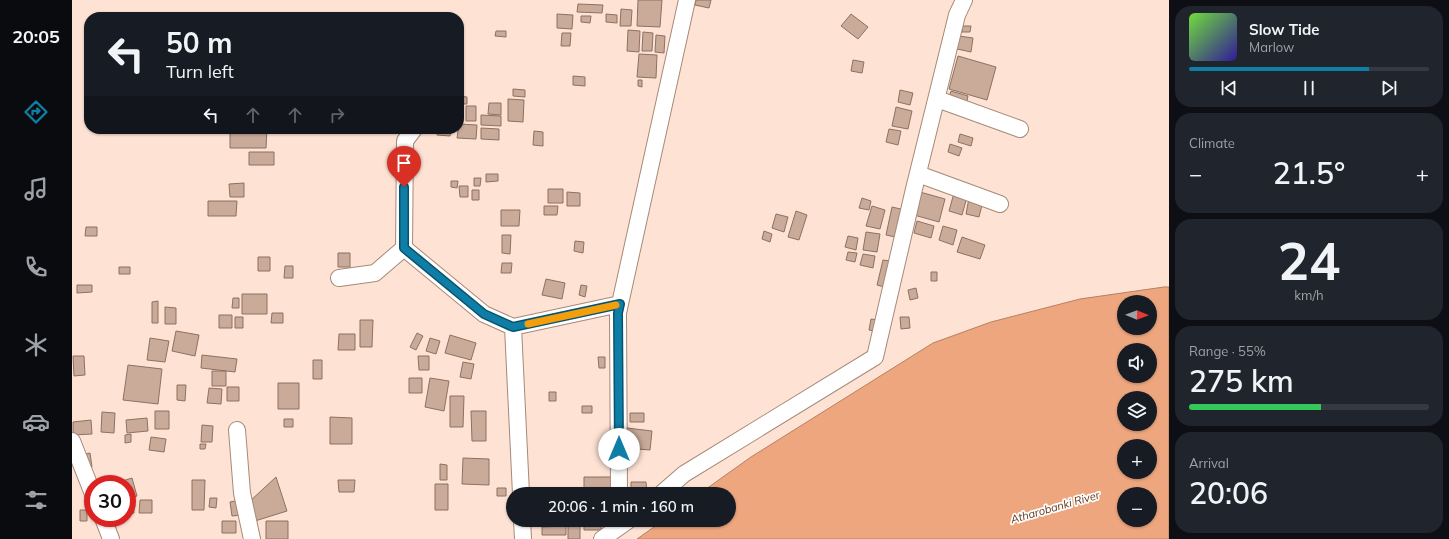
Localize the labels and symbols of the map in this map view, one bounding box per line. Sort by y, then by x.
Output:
pin [387,146,421,187]
north arrow [1117,295,1157,335]
position arrow [598,428,640,470]
speed limit sign: 30 [84,475,136,527]
water label: Atharobanki River [1008,487,1102,527]

